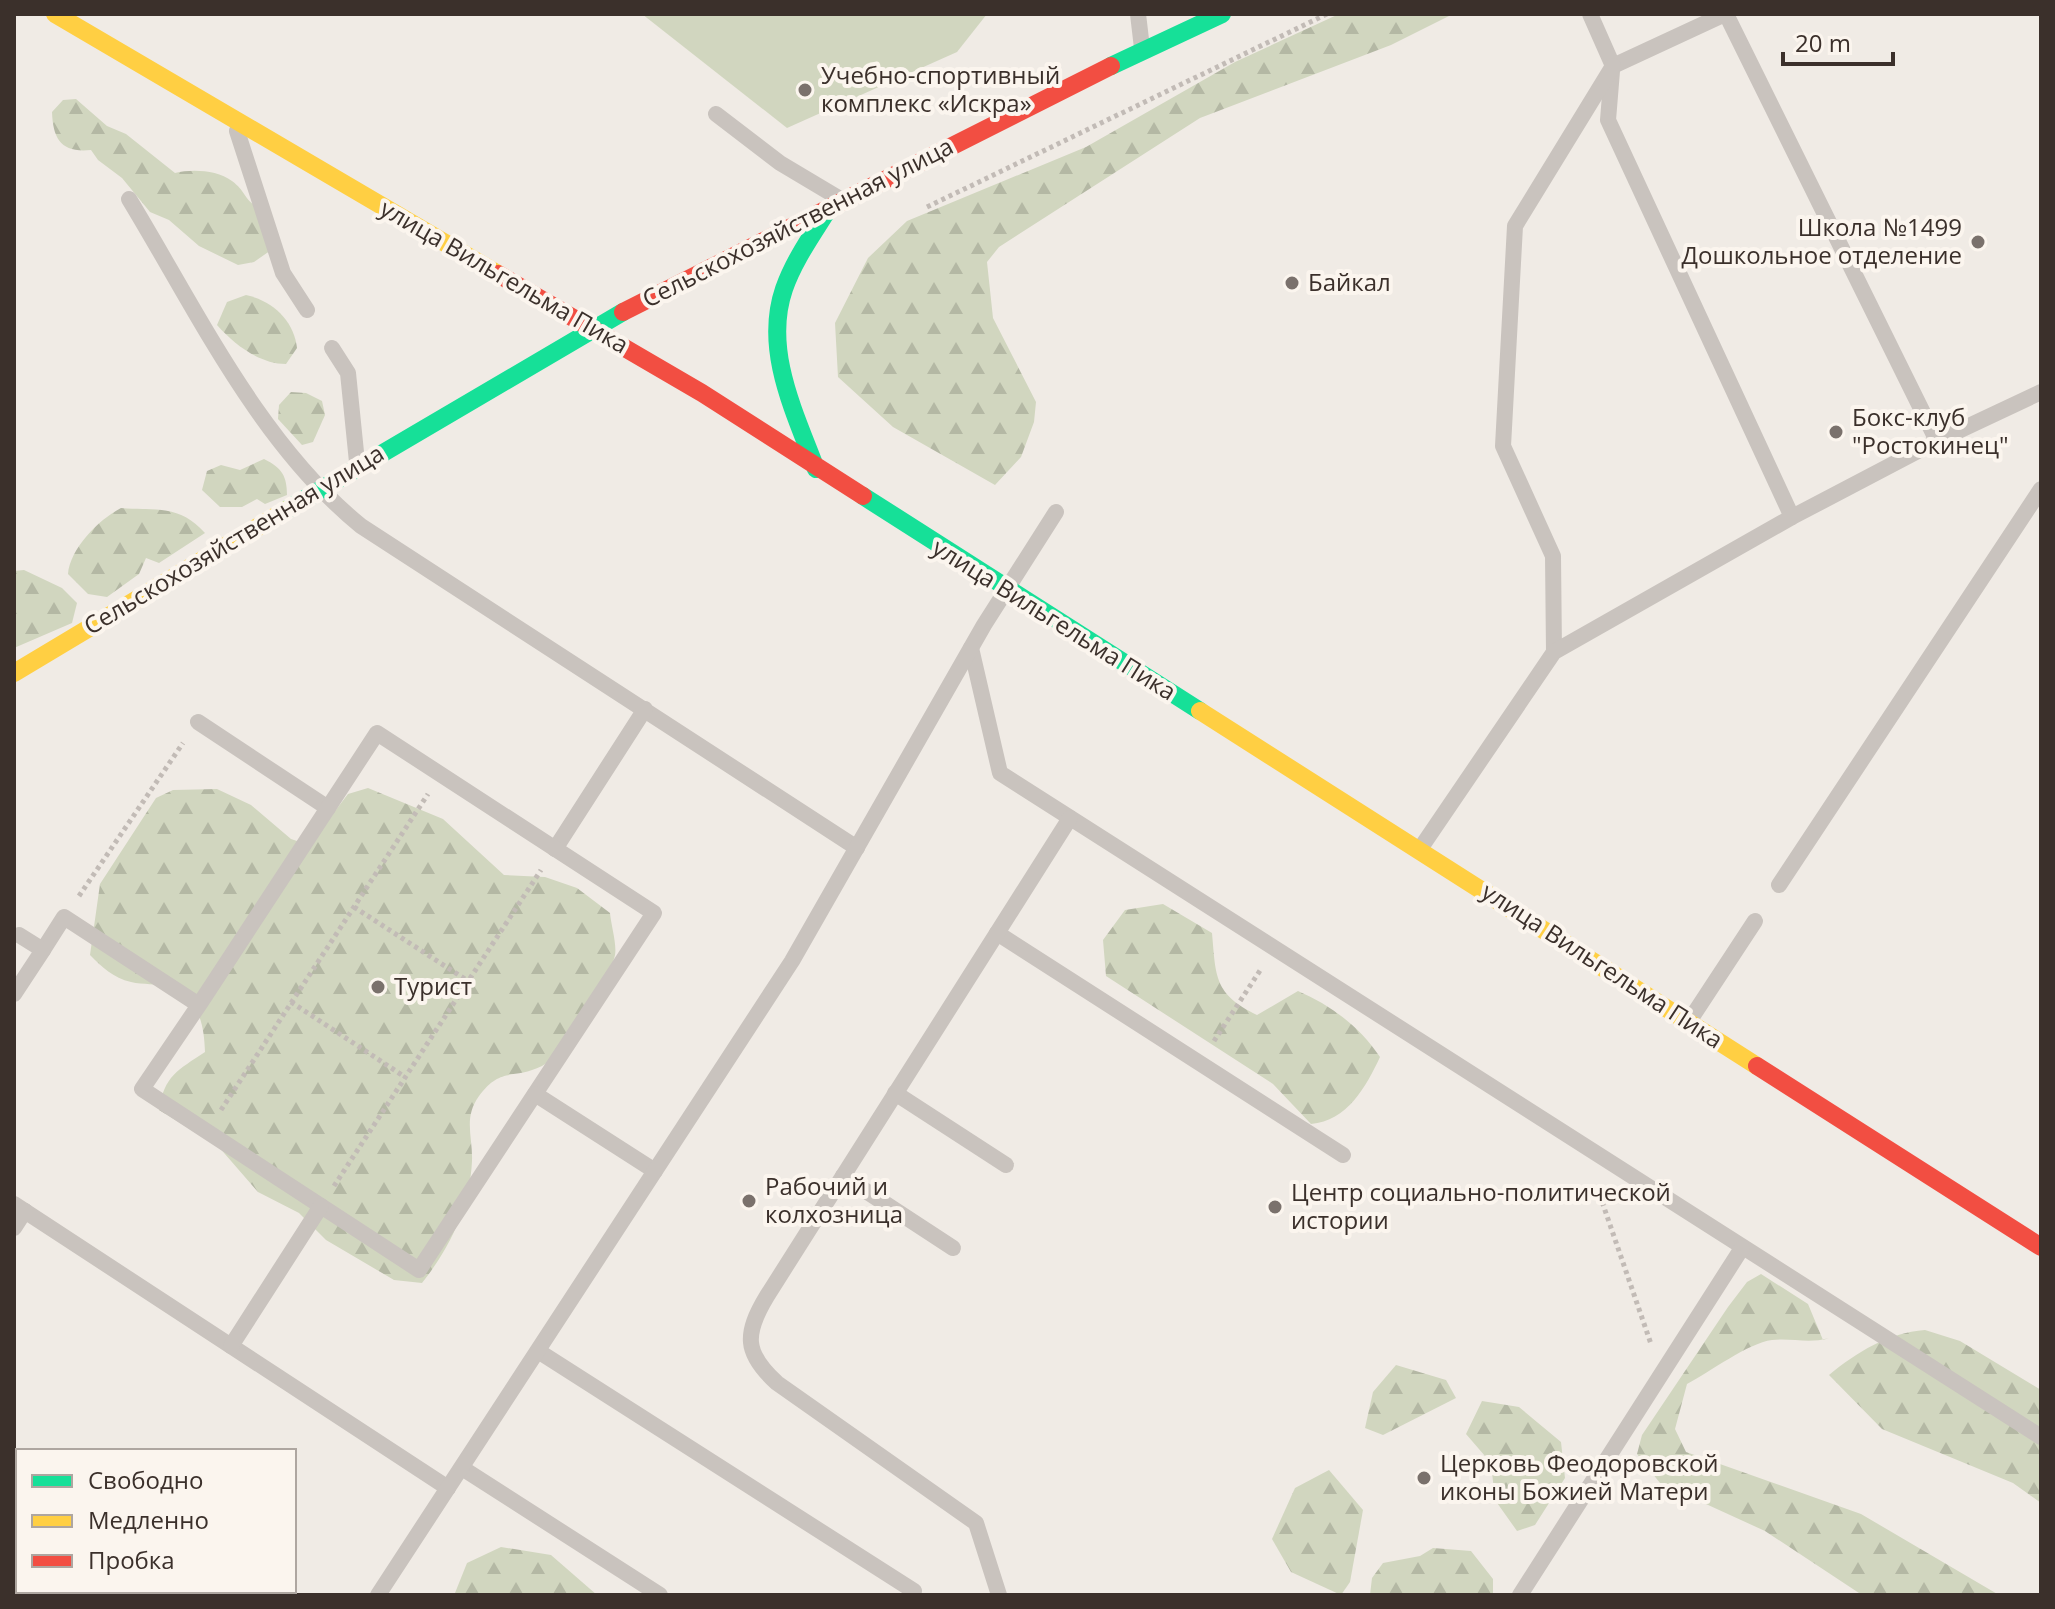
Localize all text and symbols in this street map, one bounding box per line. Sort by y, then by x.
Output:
scale bar [1783,16,1893,66]
text: 20 m [1795,26,1851,59]
place label: Учебно-спортивный комплекс «Искра» [821,58,1060,119]
marker: Учебно-спортивный комплекс «Искра» [796,81,814,99]
street label: Сельскохозяйственная улица [636,129,958,315]
street label: улица Вильгельма Пика [375,191,635,360]
place label: Школа №1499 Дошкольное отделение [1682,210,1962,271]
marker: Школа №1499 Дошкольное отделение [1969,233,1987,251]
place label: Байкал [1308,265,1391,298]
marker: Байкал [1283,274,1301,292]
place label: Бокс-клуб "Ростокинец" [1852,400,2009,461]
marker: Бокс-клуб "Ростокинец" [1827,423,1845,441]
street label: Сельскохозяйственная улица [77,436,389,642]
street label: улица Вильгельма Пика [927,530,1183,707]
street label: улица Вильгельма Пика [1476,874,1730,1055]
place label: Турист [394,969,472,1002]
marker: Турист [369,978,387,996]
place label: Рабочий и колхозница [765,1169,903,1230]
place label: Центр социально-политической истории [1291,1175,1671,1236]
marker: Рабочий и колхозница [740,1192,758,1210]
marker: Центр социально-политической истории [1266,1198,1284,1216]
place label: Церковь Феодоровской иконы Божией Матери [1440,1446,1719,1507]
legend [16,1449,296,1593]
text: Свободно [88,1463,203,1496]
marker: Церковь Феодоровской иконы Божией Матери [1415,1469,1433,1487]
text: Медленно [88,1503,209,1536]
text: Пробка [88,1543,175,1576]

